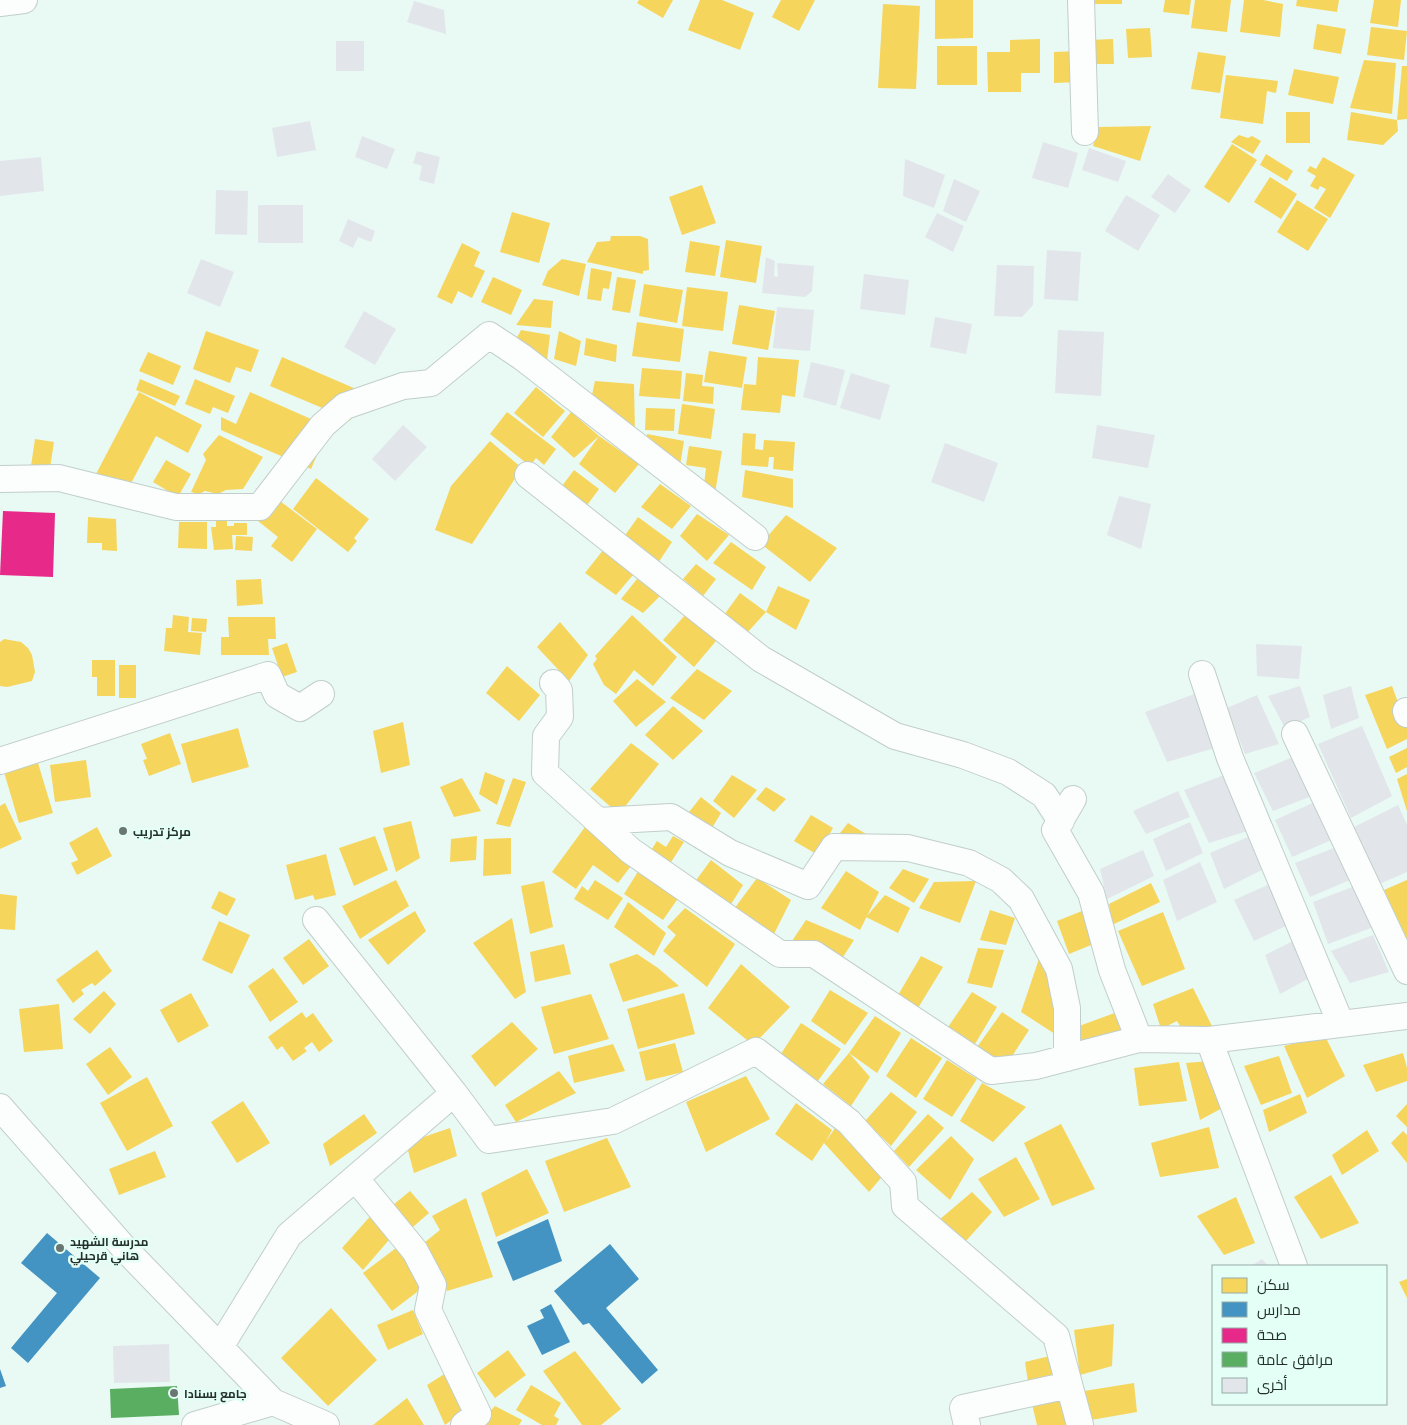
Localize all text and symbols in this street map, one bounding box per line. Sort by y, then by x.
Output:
place label: مركز تدريب [133,824,191,840]
marker: مركز تدريب [117,825,129,837]
place label: مدرسة الشهيد هاني قرحيلي [70,1234,148,1266]
marker: مدرسة الشهيد هاني قرحيلي [54,1242,66,1254]
legend [1212,1265,1387,1405]
text: سكن [1257,1275,1290,1295]
text: مدارس [1257,1300,1301,1320]
text: صحة [1257,1325,1287,1343]
text: مرافق عامة [1257,1350,1333,1370]
text: أخرى [1257,1375,1287,1395]
place label: جامع بسنادا [184,1386,247,1403]
marker: جامع بسنادا [168,1387,180,1399]

